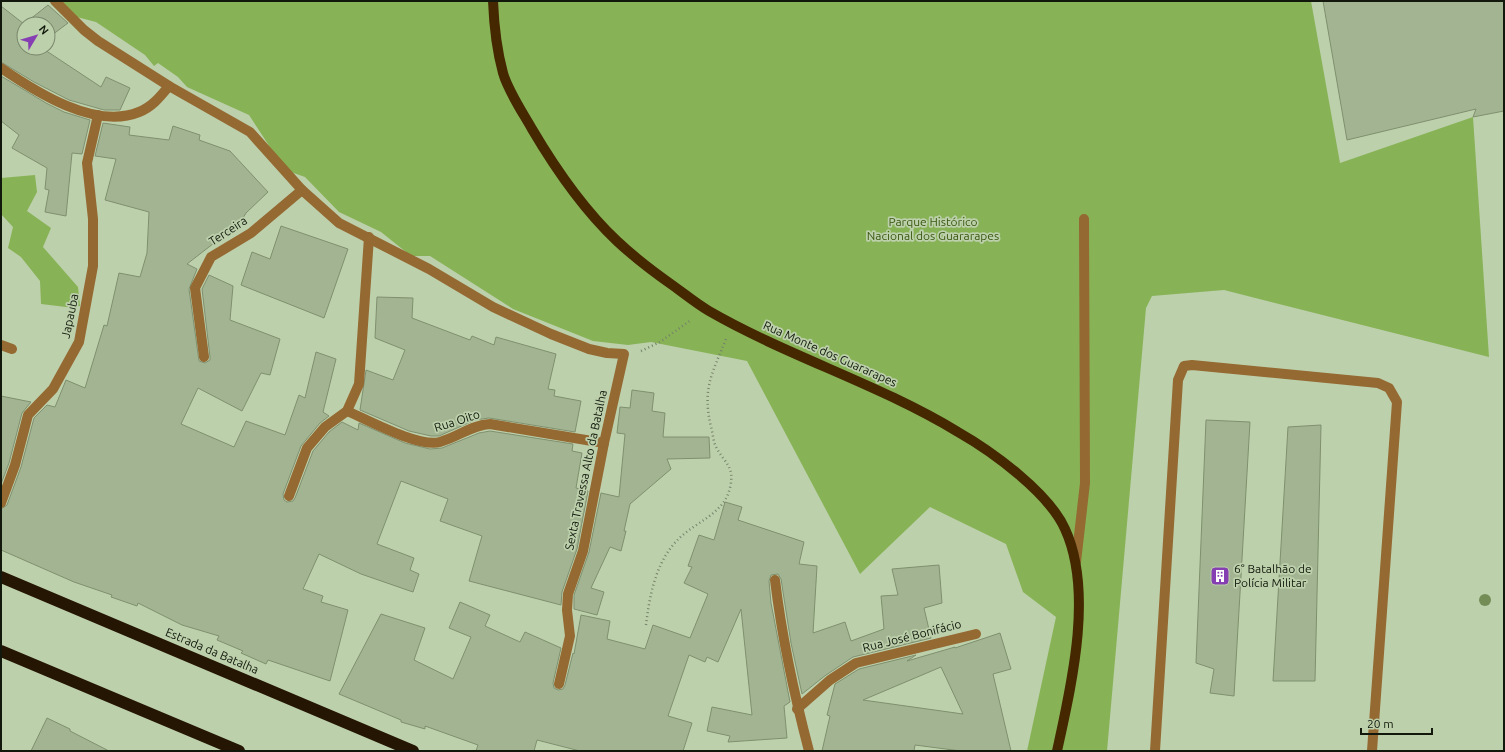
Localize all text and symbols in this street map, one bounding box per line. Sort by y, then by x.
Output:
north arrow [16,16,56,56]
text: N [37,23,51,37]
street label: Terceira [206,213,249,248]
park label: Parque Histórico Nacional dos Guararapes [867,215,999,242]
street label: Japauba [58,292,81,339]
street label: Rua Monte dos Guararapes [761,318,899,389]
street label: Sexta Travessa Alto da Batalha [562,389,609,551]
street label: Rua Oito [432,407,481,434]
place label: 6° Batalhão de Polícia Militar [1234,562,1312,589]
building icon: 6° Batalhão de Polícia Militar [1209,565,1231,587]
street label: Rua José Bonifácio [861,617,963,654]
street label: Estrada da Batalha [164,625,261,676]
scale bar [1361,710,1432,736]
text: 20 m [1367,717,1394,730]

